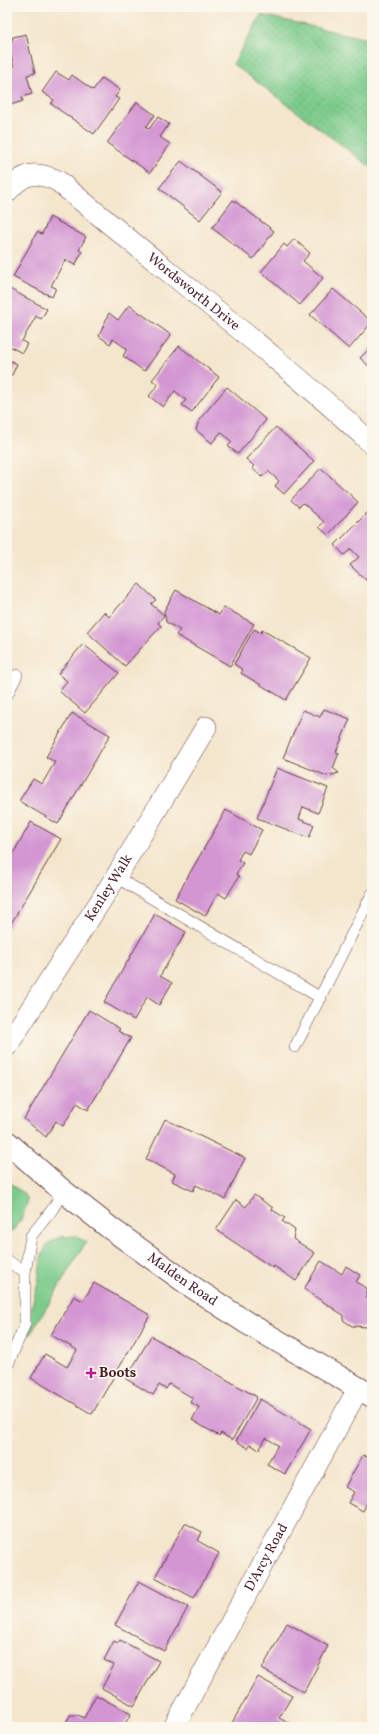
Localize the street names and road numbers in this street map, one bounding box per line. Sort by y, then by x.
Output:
street label: Wordsworth Drive [143,248,244,335]
street label: Kenley Walk [80,850,137,925]
street label: Malden Road [143,1248,221,1310]
street label: D'Arcy Road [240,1520,293,1595]

